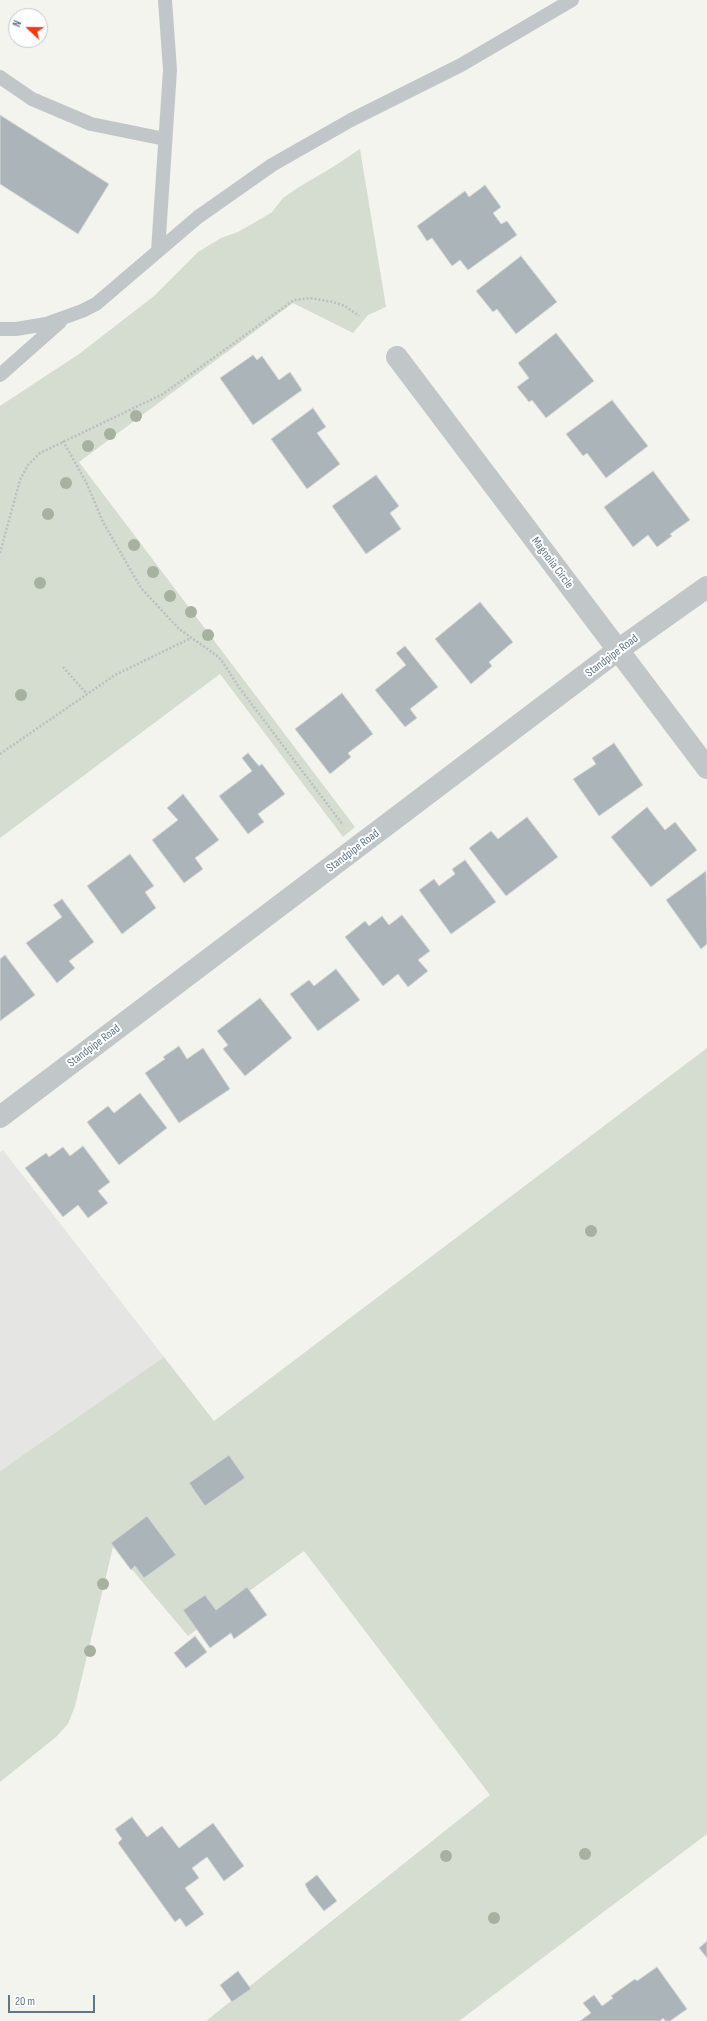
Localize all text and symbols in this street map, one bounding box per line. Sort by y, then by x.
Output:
north arrow [8,8,48,48]
text: N [10,19,24,29]
street label: Magnolia Circle [528,534,576,592]
street label: Standpipe Road [583,631,641,681]
street label: Standpipe Road [324,826,382,876]
street label: Standpipe Road [65,1021,123,1071]
scale bar [10,1987,97,2013]
text: 20 m [15,1994,35,2009]

